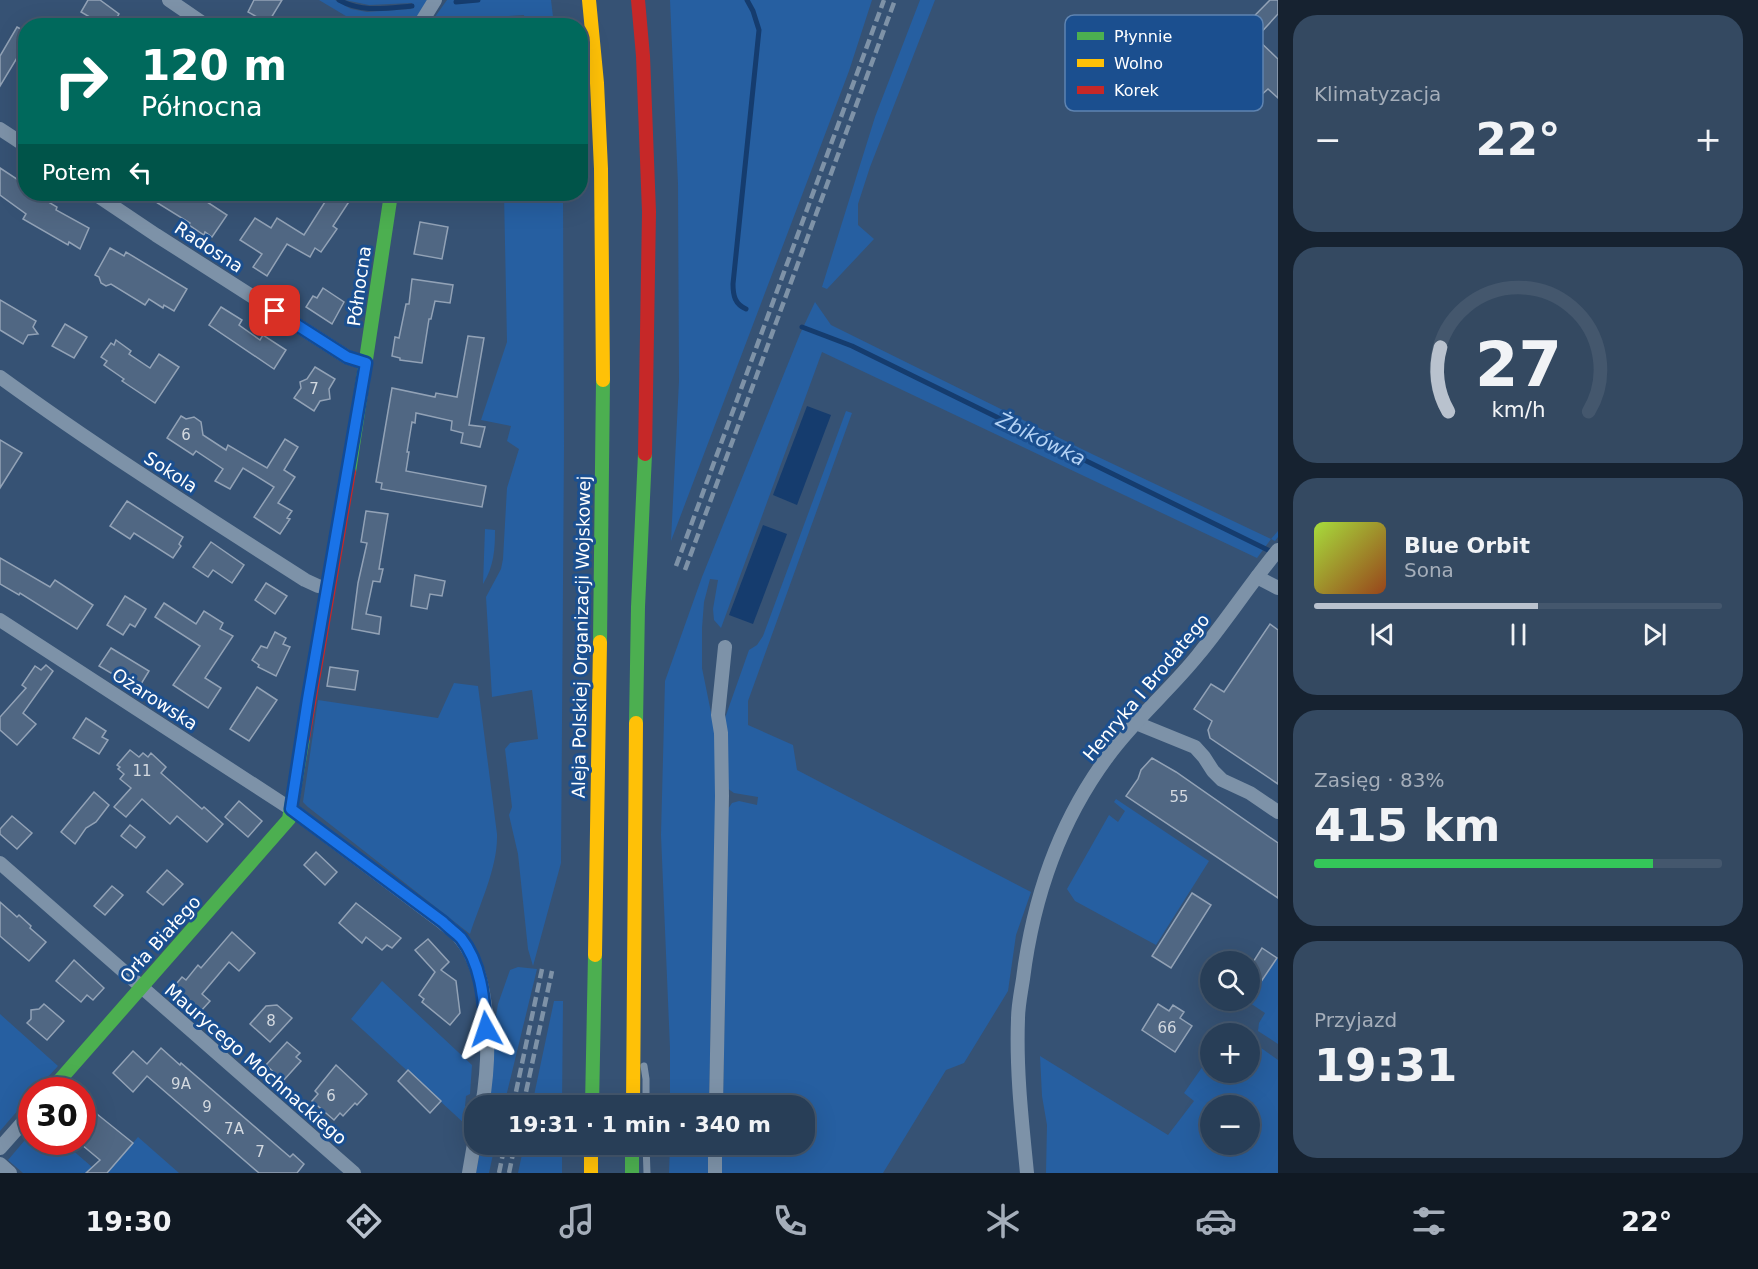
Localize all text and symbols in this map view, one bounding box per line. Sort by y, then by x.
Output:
legend [1065,15,1263,111]
text: Płynnie [1114,27,1172,46]
text: 120 m [141,41,287,90]
icon: right [42,42,120,120]
text: Wolno [1114,54,1163,73]
text: Korek [1114,81,1160,100]
text: Klimatyzacja [1314,82,1441,106]
text: Północna [141,91,263,122]
text: 22° [1475,113,1561,166]
text: − [1314,120,1342,159]
text: + [1694,120,1722,159]
icon: left [124,156,157,189]
text: Potem [42,160,112,185]
street label: Radosna [171,217,247,277]
street label: Północna [343,244,375,328]
pin [249,285,300,336]
icon: arrive [258,294,291,327]
text: 27 [1475,328,1561,401]
house number: 7 [309,380,319,398]
text: km/h [1491,397,1545,422]
water label: Żbikówka [992,407,1089,471]
house number: 6 [181,426,191,444]
street label: Sokola [140,447,202,497]
street label: Aleja Polskiej Organizacji Wojskowej [568,475,594,799]
text: Blue Orbit [1404,533,1530,558]
text: Sona [1404,558,1454,582]
street label: Henryka I Brodatego [1078,609,1214,765]
icon: previous [1366,618,1399,651]
icon: pause [1502,618,1535,651]
icon: next [1638,618,1671,651]
street label: Ożarowska [108,664,202,734]
house number: 11 [132,762,152,780]
text: Zasięg · 83% [1314,768,1444,792]
house number: 55 [1169,788,1189,806]
text: 415 km [1314,799,1500,852]
street label: Orła Białego [115,891,205,987]
map controls [1200,951,1260,1155]
button: search [1200,951,1260,1011]
street label: Maurycego Mochnackiego [161,979,351,1149]
position arrow [454,997,518,1061]
text: Przyjazd [1314,1008,1397,1032]
house number: 8 [266,1012,276,1030]
house number: 66 [1157,1019,1177,1037]
button: + [1200,1023,1260,1083]
text: 19:31 [1314,1039,1457,1092]
house number: 9A [171,1075,192,1093]
speed limit sign: 30 [18,1077,96,1155]
house number: 6 [326,1087,336,1105]
button: − [1200,1095,1260,1155]
house number: 9 [202,1098,212,1116]
text: 19:31 · 1 min · 340 m [508,1112,771,1137]
house number: 7A [224,1120,245,1138]
house number: 7 [255,1143,265,1161]
icon: directions [343,1200,385,1242]
icon: music [556,1200,598,1242]
icon: phone [769,1200,811,1242]
icon: climate [982,1200,1024,1242]
icon: car [1195,1200,1237,1242]
icon: filters [1408,1200,1450,1242]
text: 19:30 [86,1206,172,1237]
text: 22° [1621,1206,1672,1237]

